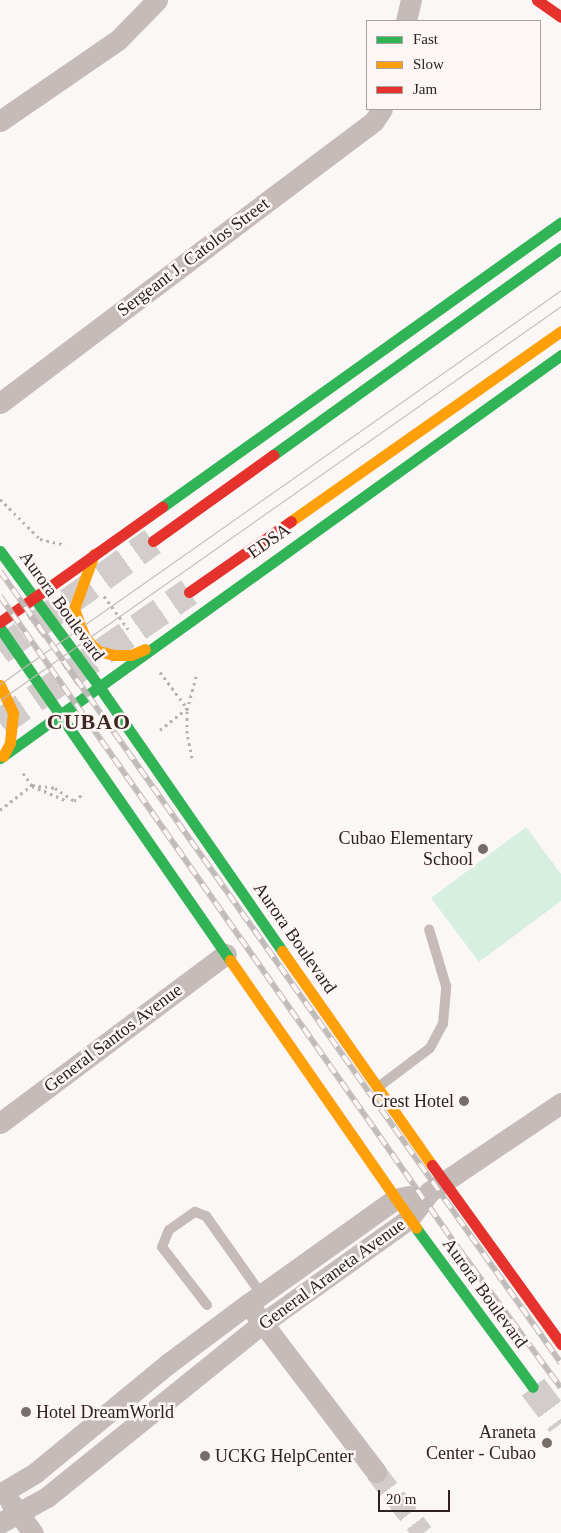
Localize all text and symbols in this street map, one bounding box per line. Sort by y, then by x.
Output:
legend [366,20,541,110]
text: Fast [413,31,438,47]
text: Slow [413,56,444,72]
text: Jam [413,81,437,97]
street label: Sergeant J. Catolos Street [113,193,273,321]
street label: EDSA [244,519,294,563]
street label: Aurora Boulevard [15,547,109,665]
district label: CUBAO [46,709,132,735]
place label: Cubao Elementary School [339,828,473,871]
marker: Cubao Elementary School [477,843,489,855]
street label: Aurora Boulevard [249,878,341,998]
street label: General Santos Avenue [39,979,187,1097]
place label: Crest Hotel [372,1090,454,1112]
marker: Crest Hotel [458,1095,470,1107]
street label: General Araneta Avenue [254,1213,410,1335]
street label: Aurora Boulevard [438,1234,532,1352]
place label: Hotel DreamWorld [36,1401,174,1423]
marker: Hotel DreamWorld [20,1406,32,1418]
place label: Araneta Center - Cubao [426,1422,536,1465]
marker: Araneta Center - Cubao [540,1436,554,1450]
place label: UCKG HelpCenter [215,1445,353,1467]
marker: UCKG HelpCenter [199,1450,211,1462]
scale bar [381,1480,454,1512]
text: 20 m [386,1491,416,1507]

